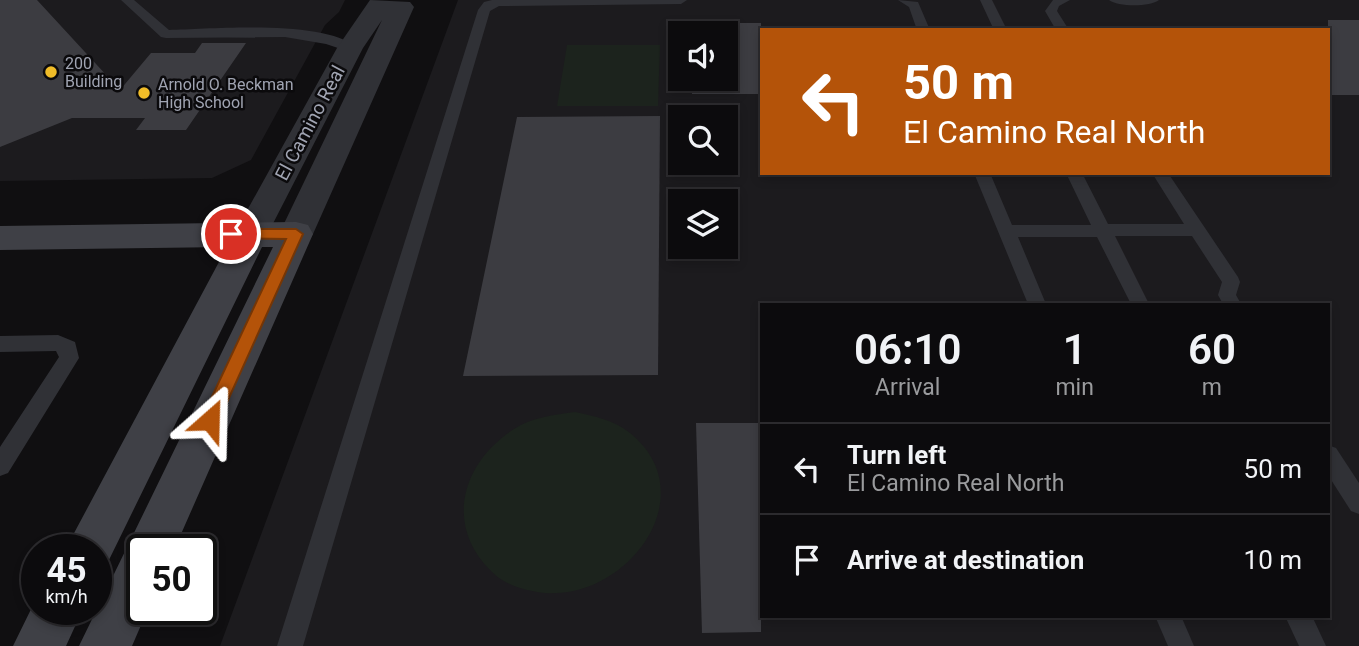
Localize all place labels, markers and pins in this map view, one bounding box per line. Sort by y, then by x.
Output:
place label: 200 Building [65,54,122,91]
marker: 200 Building [43,64,59,80]
place label: Arnold O. Beckman High School [158,75,294,112]
marker: Arnold O. Beckman High School [136,85,152,101]
pin [201,204,261,264]

